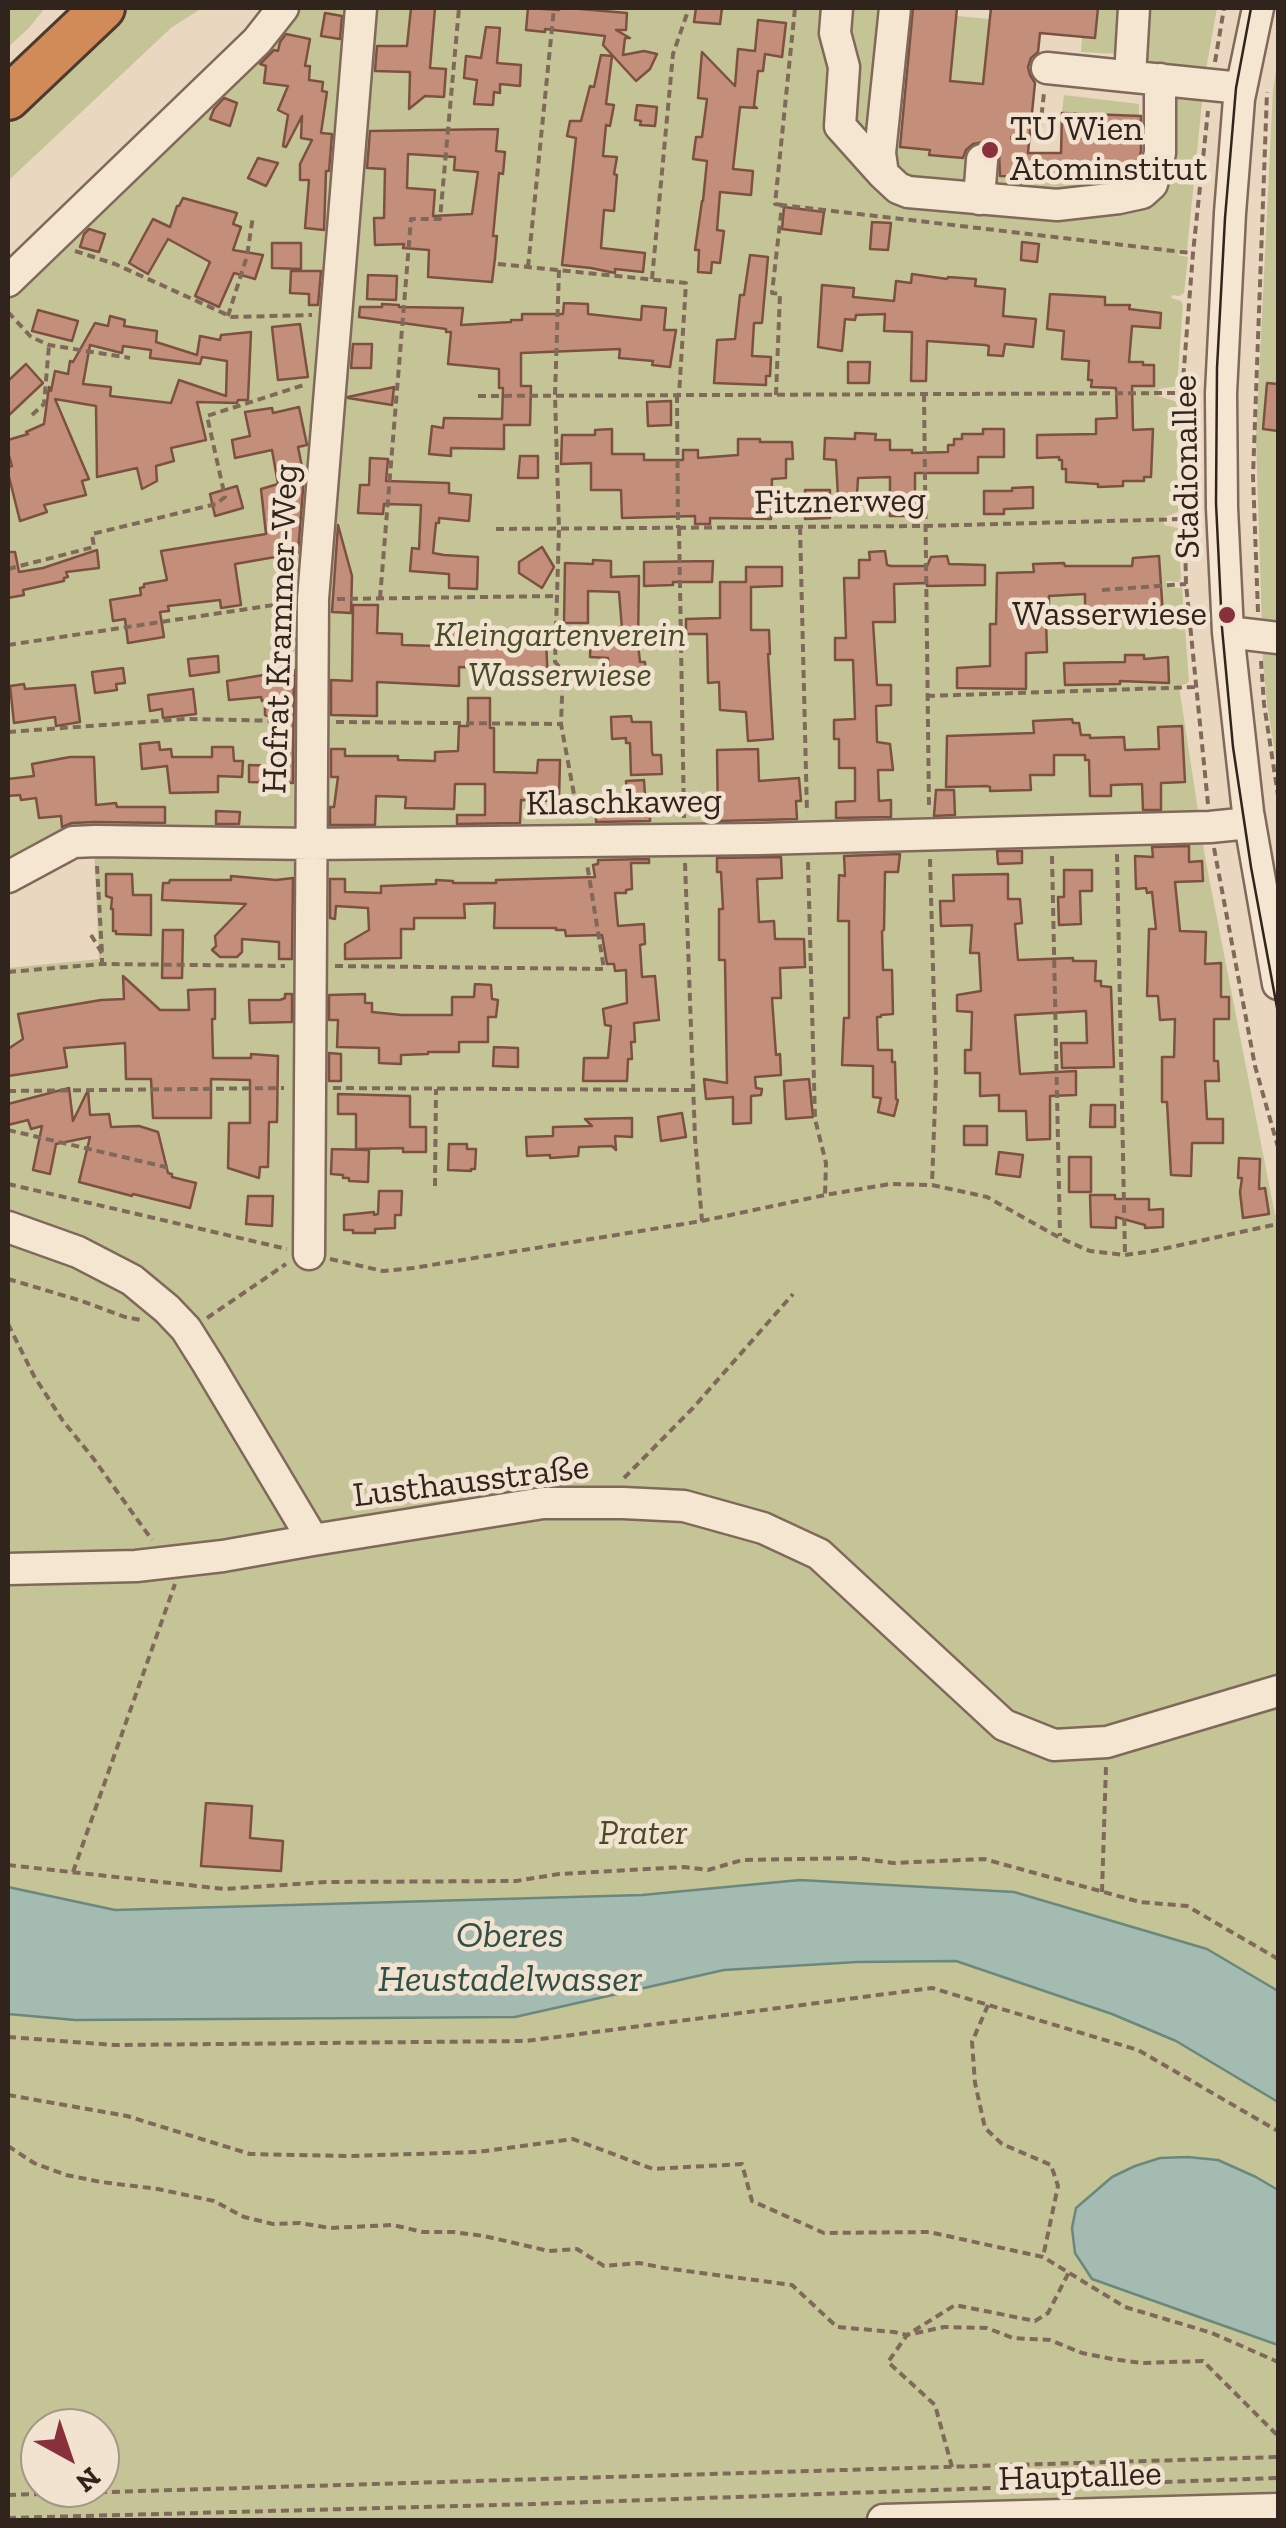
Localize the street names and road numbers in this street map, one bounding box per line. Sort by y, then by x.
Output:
street label: Stadionallee [1164,375,1210,559]
street label: Hofrat Krammer-Weg [254,463,308,795]
street label: Fitznerweg [754,480,926,524]
street label: Klaschkaweg [526,780,722,826]
street label: Lusthausstraße [351,1447,591,1517]
street label: Hauptallee [998,2453,1162,2501]

